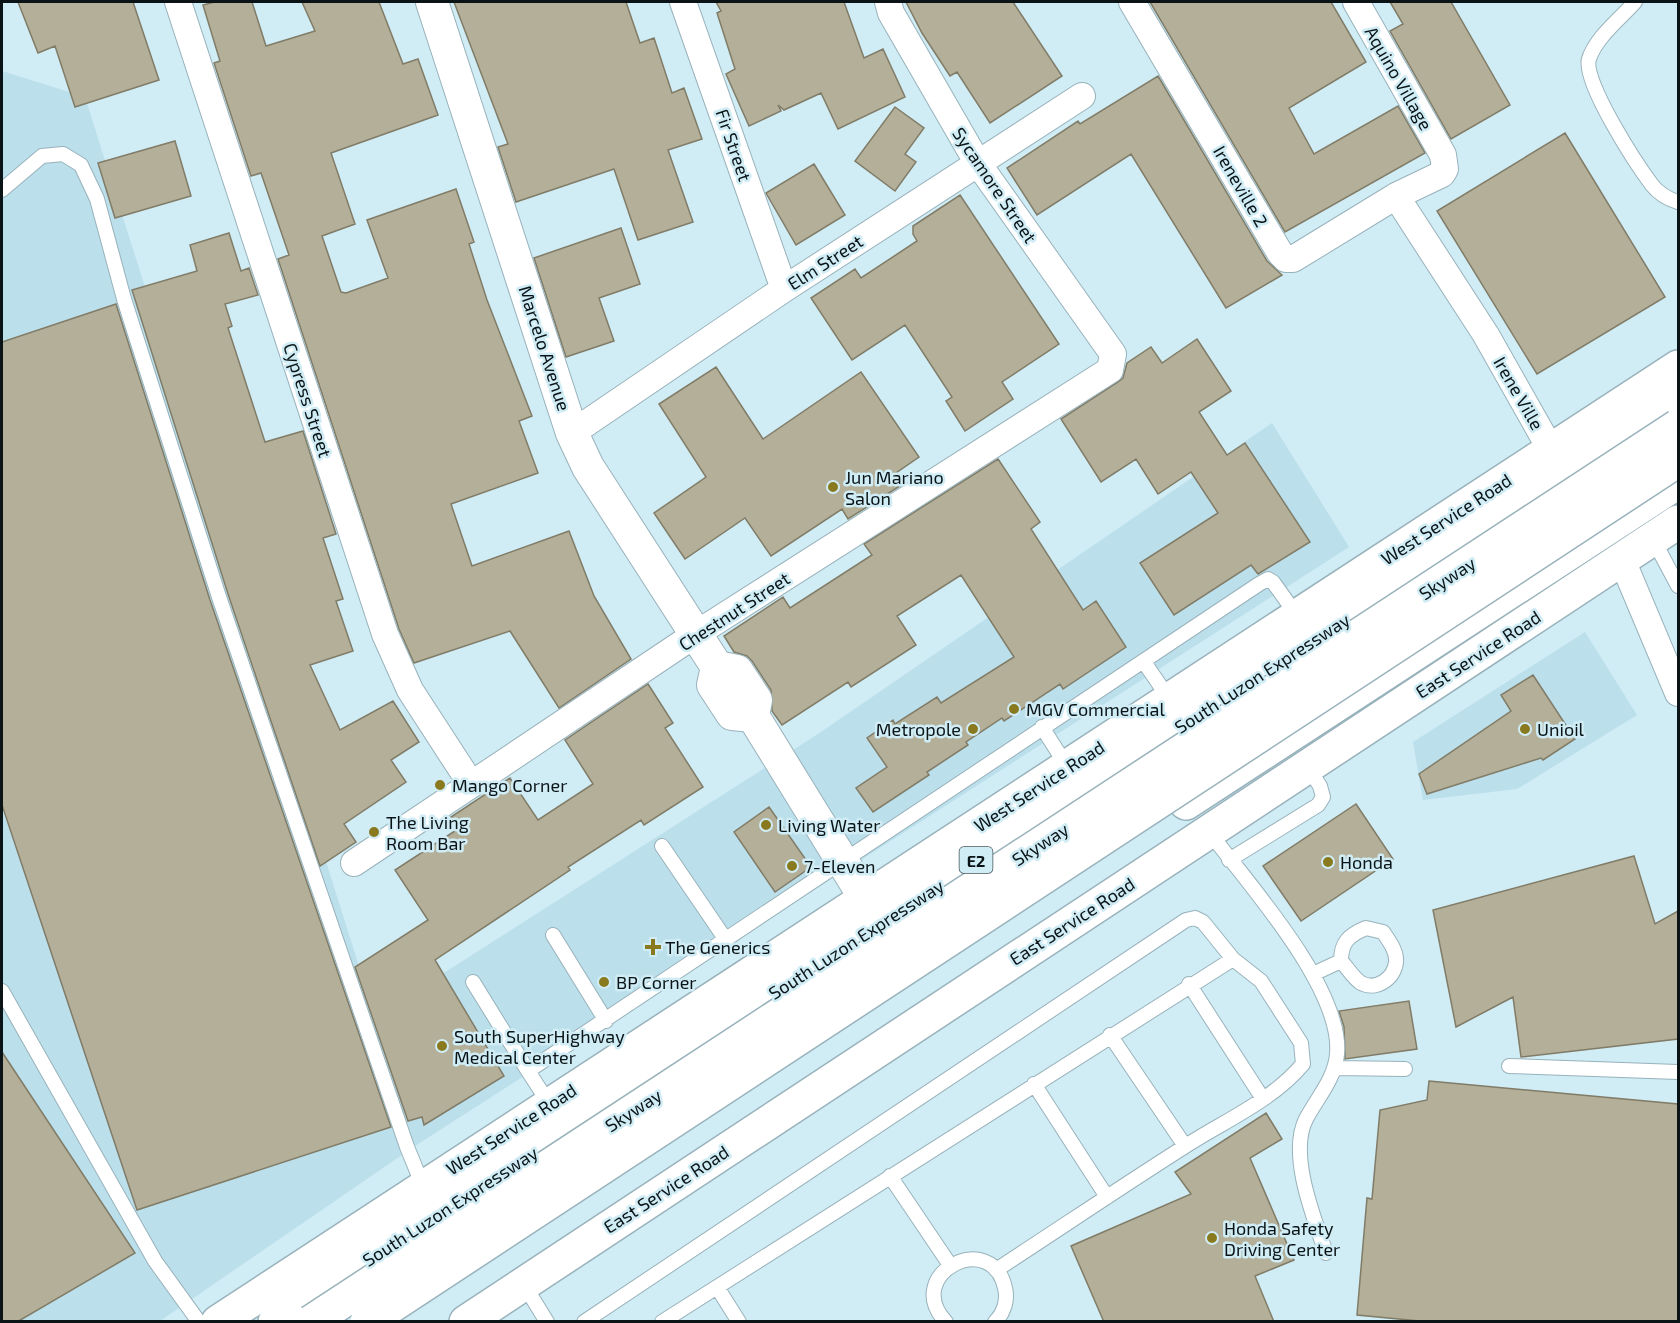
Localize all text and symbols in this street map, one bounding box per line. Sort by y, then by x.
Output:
street label: Aquino Village [1360,22,1438,134]
street label: Fir Street [711,106,757,184]
street label: Sycamore Street [948,123,1042,247]
street label: Ireneville 2 [1209,142,1273,230]
street label: Elm Street [783,229,867,294]
street label: Marcelo Avenue [514,283,576,413]
street label: Cypress Street [279,340,337,460]
street label: Irene Ville [1489,352,1549,434]
place label: Jun Mariano Salon [845,466,944,509]
street label: West Service Road [1377,469,1515,569]
marker: Jun Mariano Salon [826,480,840,494]
street label: Skyway [1415,551,1480,604]
street label: Chestnut Street [674,567,794,655]
street label: East Service Road [1411,605,1545,703]
street label: South Luzon Expressway [1170,608,1354,738]
place label: MGV Commercial [1026,698,1165,720]
marker: MGV Commercial [1007,702,1021,716]
place label: Metropole [876,718,961,740]
place label: Unioil [1537,718,1585,740]
marker: Metropole [966,722,980,736]
marker: Unioil [1518,722,1532,736]
street label: West Service Road [970,736,1108,836]
place label: Mango Corner [452,774,567,796]
marker: Mango Corner [433,778,447,792]
place label: The Living Room Bar [386,811,469,854]
place label: Living Water [778,814,880,836]
street label: Skyway [1008,817,1073,870]
marker: Living Water [759,818,773,832]
marker: The Living Room Bar [367,825,381,839]
road number: E2 [960,847,992,873]
place label: Honda [1340,851,1393,873]
place label: 7-Eleven [804,855,876,877]
marker: Honda [1321,855,1335,869]
marker: 7-Eleven [785,859,799,873]
street label: East Service Road [1005,872,1139,970]
street label: South Luzon Expressway [764,874,948,1004]
place label: The Generics [665,936,770,958]
marker: The Generics [646,940,660,954]
place label: BP Corner [616,971,697,993]
marker: BP Corner [597,975,611,989]
place label: South SuperHighway Medical Center [454,1025,625,1068]
marker: South SuperHighway Medical Center [435,1039,449,1053]
street label: West Service Road [442,1079,580,1179]
street label: Skyway [601,1083,666,1136]
street label: East Service Road [599,1140,733,1238]
street label: South Luzon Expressway [358,1141,542,1271]
place label: Honda Safety Driving Center [1224,1217,1340,1260]
marker: Honda Safety Driving Center [1205,1231,1219,1245]

